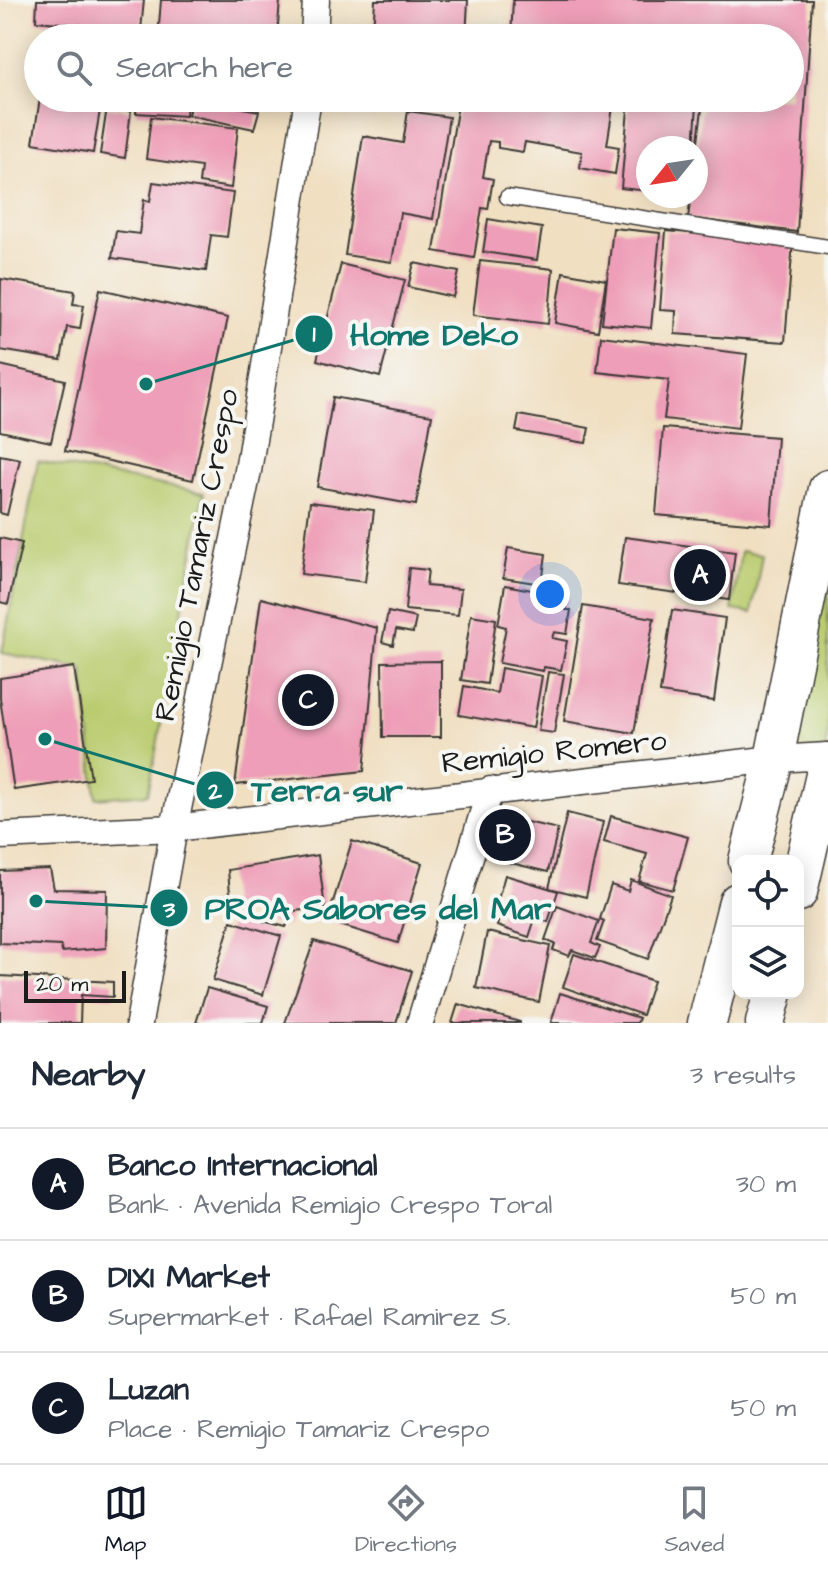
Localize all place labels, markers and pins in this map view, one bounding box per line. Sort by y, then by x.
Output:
callout: Home Deko [294,306,534,362]
pin: A [674,545,726,605]
pin: C [282,670,334,730]
callout: Terra sur [195,762,418,818]
pin: B [479,805,531,865]
callout: PROA Sabores del Mar [149,880,567,936]

